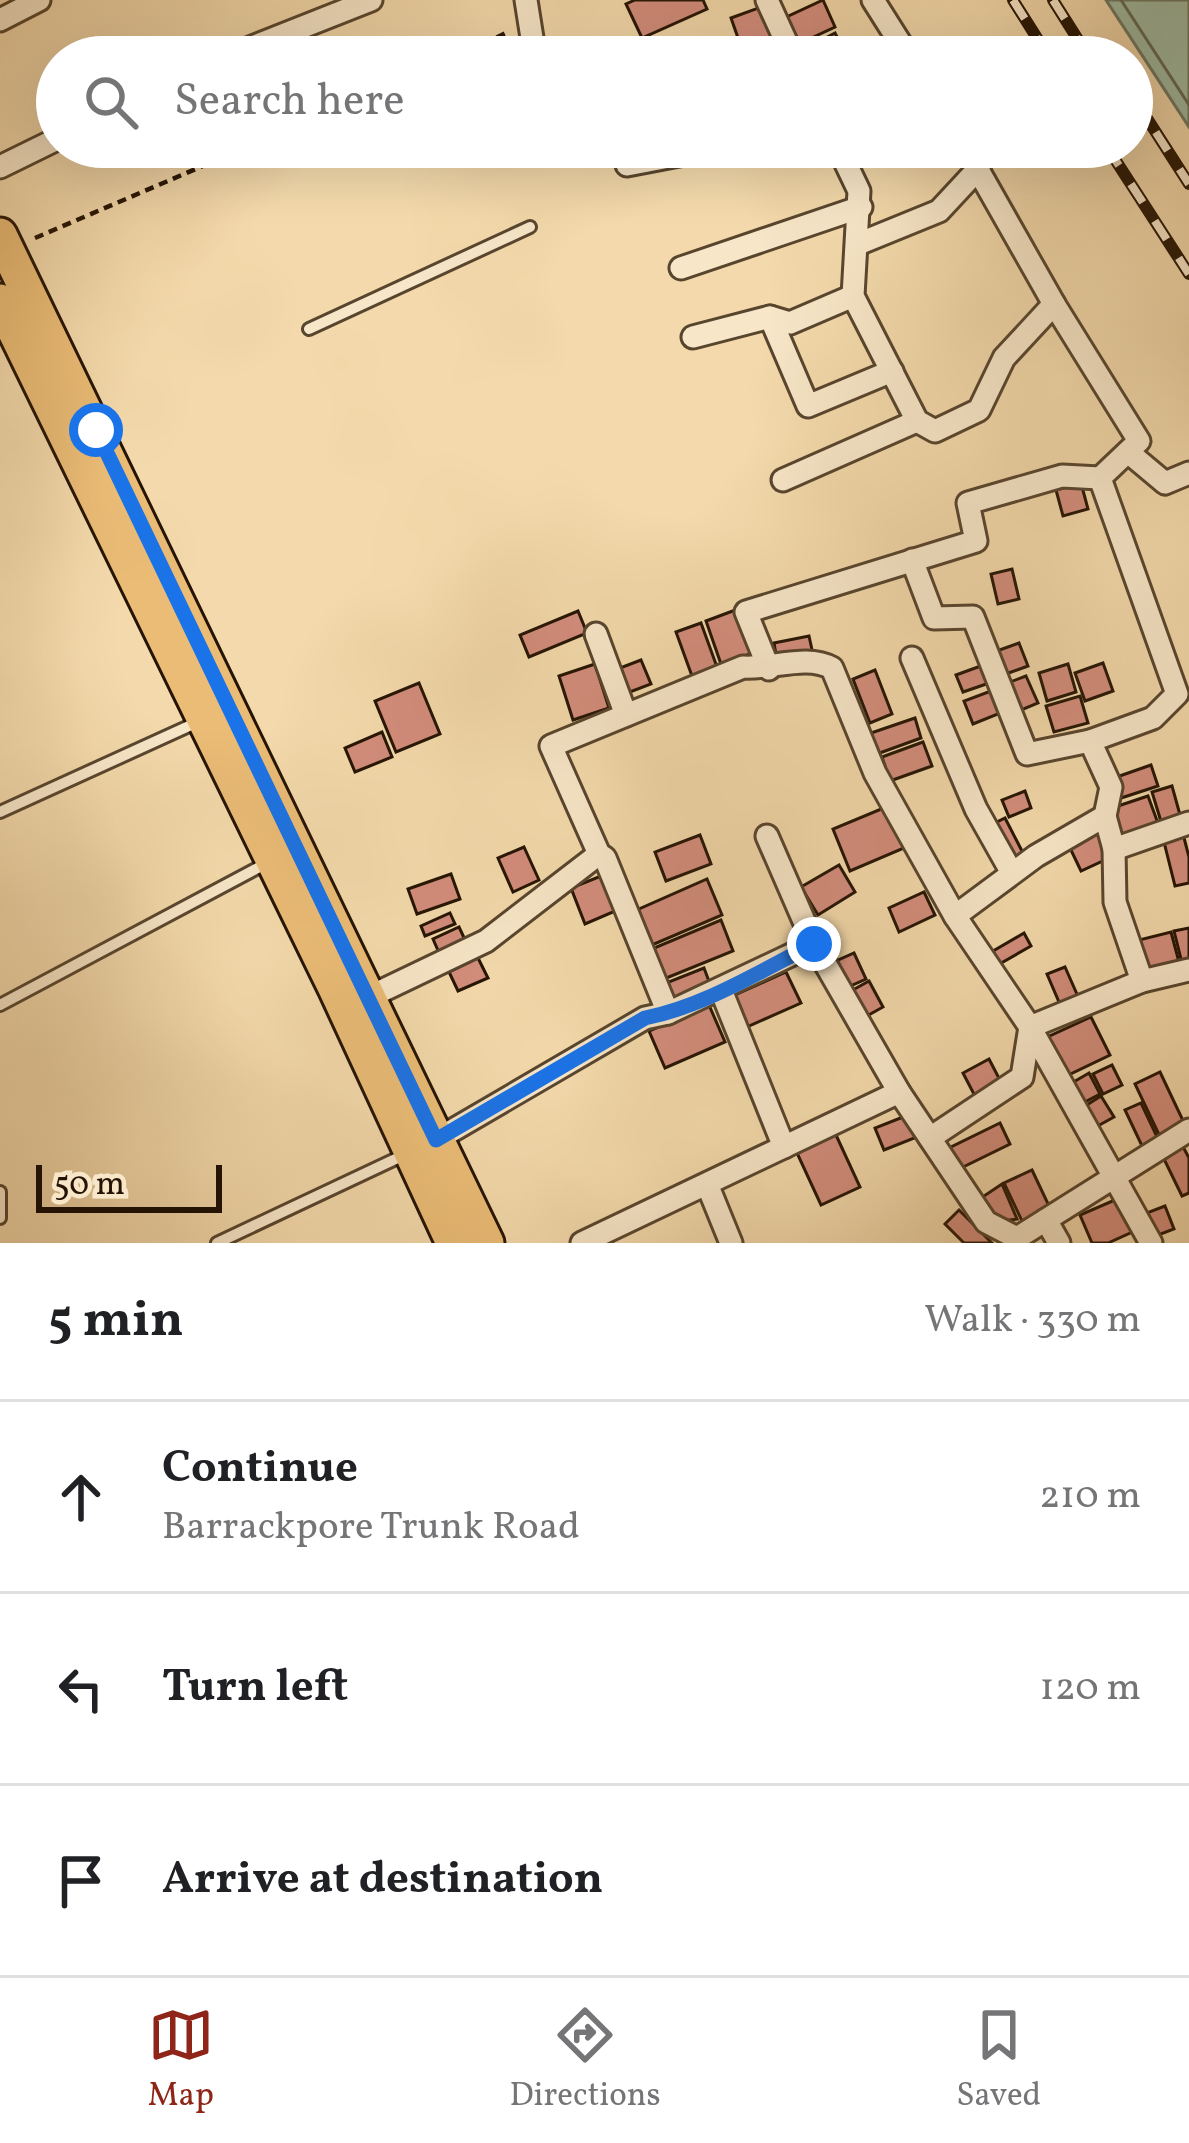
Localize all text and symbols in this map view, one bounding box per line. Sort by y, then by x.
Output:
search box [36,36,1153,168]
icon: search [78,69,144,135]
text: Search here [174,71,405,134]
route start [69,403,123,457]
route end [787,917,841,971]
scale bar [36,1159,222,1212]
text: 50 m [54,1163,125,1209]
text: 5 min [48,1286,184,1357]
text: Walk · 330 m [924,1294,1141,1348]
text: Continue [162,1438,358,1501]
icon: ahead [48,1464,114,1530]
text: 210 m [1039,1470,1141,1524]
text: Barrackpore Trunk Road [162,1501,580,1555]
icon: left [48,1656,114,1722]
text: Turn left [162,1657,348,1720]
text: 120 m [1040,1662,1141,1716]
icon: arrive [48,1848,114,1914]
text: Arrive at destination [162,1849,603,1912]
tab: Map [148,2002,214,2120]
tab: Directions [509,2002,661,2120]
tab: Saved [956,2002,1041,2120]

